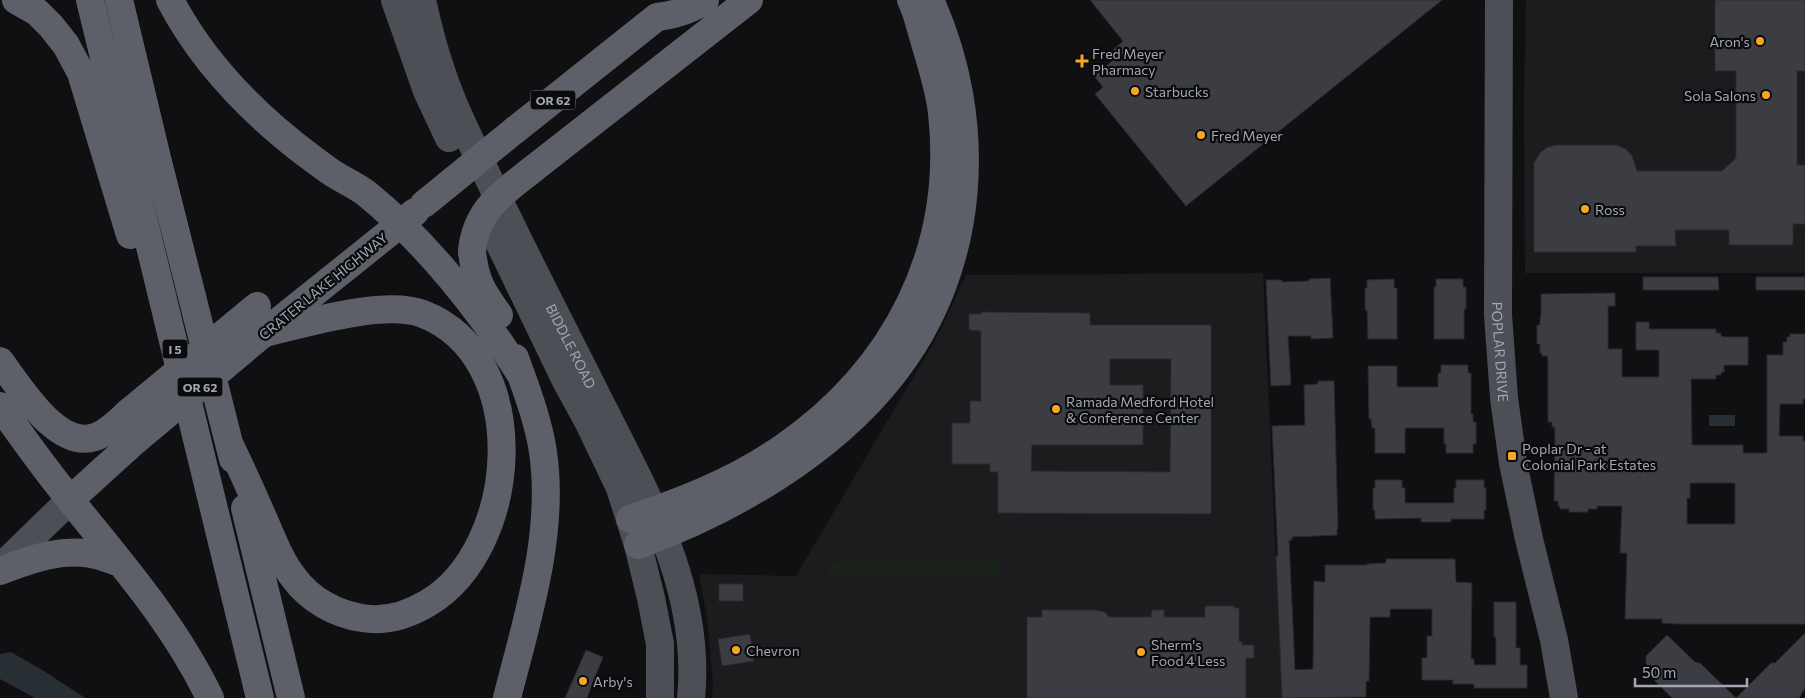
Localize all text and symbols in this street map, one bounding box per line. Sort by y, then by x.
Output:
place label: Aron's [1709,33,1750,50]
marker: Aron's [1754,35,1766,47]
place label: Fred Meyer Pharmacy [1092,45,1164,78]
marker: Fred Meyer Pharmacy [1076,55,1088,67]
place label: Starbucks [1145,83,1209,100]
marker: Starbucks [1129,85,1141,97]
place label: Sola Salons [1684,87,1756,104]
marker: Sola Salons [1760,89,1772,101]
road number: OR 62 [530,90,576,110]
place label: Fred Meyer [1211,127,1283,144]
marker: Fred Meyer [1195,129,1207,141]
place label: Ross [1595,201,1625,218]
marker: Ross [1579,203,1591,215]
street label: CRATER LAKE HIGHWAY [255,229,391,343]
street label: BIDDLE ROAD [543,301,600,391]
street label: POPLAR DRIVE [1489,302,1513,403]
road number: I 5 [162,339,188,358]
road number: OR 62 [178,378,222,397]
place label: Ramada Medford Hotel & Conference Center [1066,393,1214,426]
marker: Ramada Medford Hotel & Conference Center [1050,403,1062,415]
place label: Poplar Dr - at Colonial Park Estates [1522,440,1656,473]
marker: Poplar Dr - at Colonial Park Estates [1506,450,1518,462]
place label: Sherm's Food 4 Less [1151,636,1225,669]
place label: Chevron [746,642,800,659]
marker: Chevron [730,644,742,656]
marker: Sherm's Food 4 Less [1135,646,1147,658]
scale bar [1635,656,1748,688]
text: 50 m [1642,663,1676,681]
place label: Arby's [593,673,633,690]
marker: Arby's [577,675,589,687]

